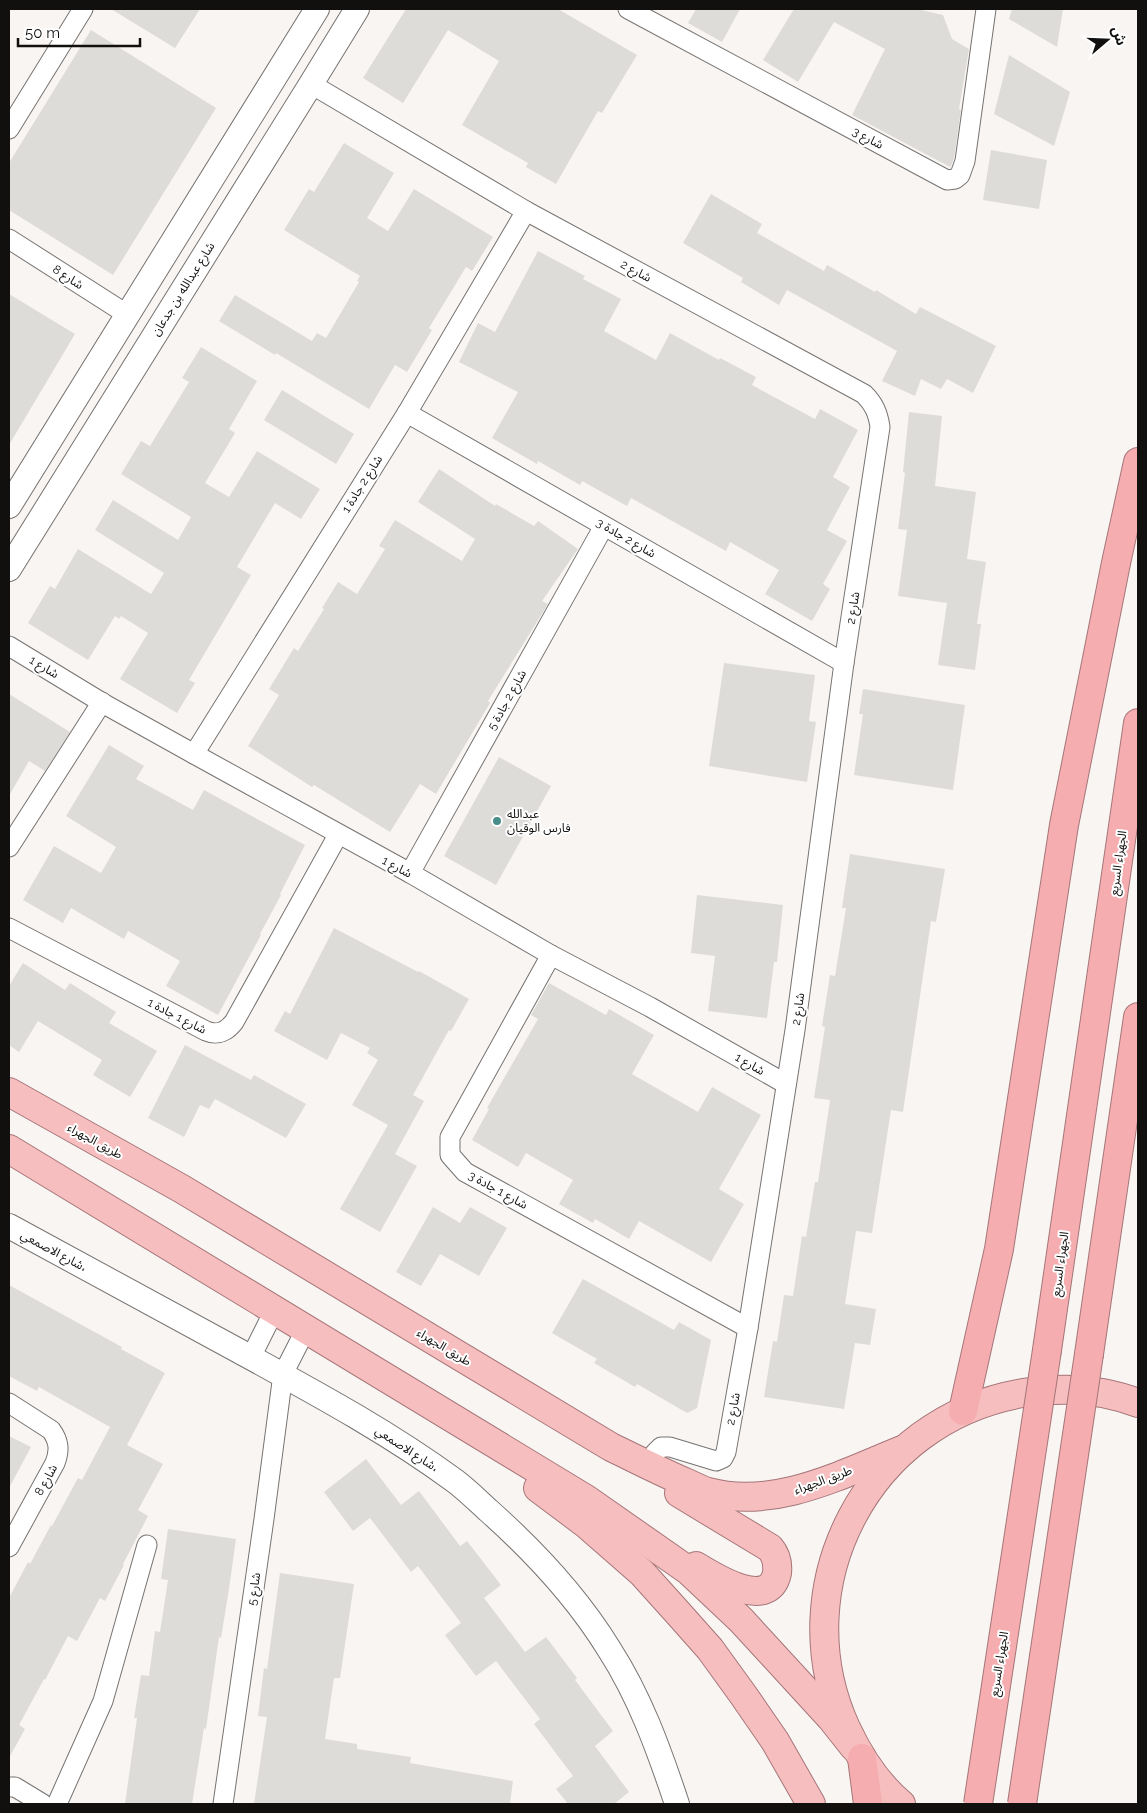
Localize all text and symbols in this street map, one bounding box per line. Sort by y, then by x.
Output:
scale bar [18,15,140,47]
north arrow [1082,15,1132,65]
text: 50 m [25,24,60,42]
text: ش [1109,24,1130,47]
street label: شارع 3 [849,124,886,154]
street label: شارع عبدالله بن جدعان [149,240,219,339]
street label: شارع 2 [617,257,654,287]
street label: شارع 8 [49,262,86,294]
street label: شارع 2 جادة 1 [339,453,387,516]
street label: شارع 2 جادة 3 [593,515,658,562]
street label: شارع 2 [844,591,864,626]
street label: شارع 1 [26,653,61,683]
street label: شارع 2 جادة 5 [485,668,531,733]
place label: عبدالله فارس الوقيان [507,807,571,835]
marker: عبدالله فارس الوقيان [491,815,503,827]
street label: الجهراء السريع [1107,829,1131,897]
street label: شارع 1 [379,853,414,882]
street label: شارع 2 [789,992,809,1026]
street label: شارع 1 جادة 1 [144,995,209,1039]
street label: شارع 1 [732,1050,767,1080]
street label: طريق الجهراء [65,1120,125,1163]
street label: شارع 1 جادة 3 [465,1168,530,1214]
street label: شارع الاصمعي، [17,1228,90,1277]
street label: الجهراء السريع [1049,1230,1073,1298]
street label: طريق الجهراء [414,1325,474,1370]
street label: شارع 2 [723,1392,745,1427]
street label: شارع الاصمعي، [371,1423,441,1477]
street label: شارع 8 [32,1462,62,1499]
street label: طريق الجهراء [792,1463,854,1498]
street label: شارع 5 [245,1572,265,1607]
street label: الجهراء السريع [987,1630,1013,1698]

